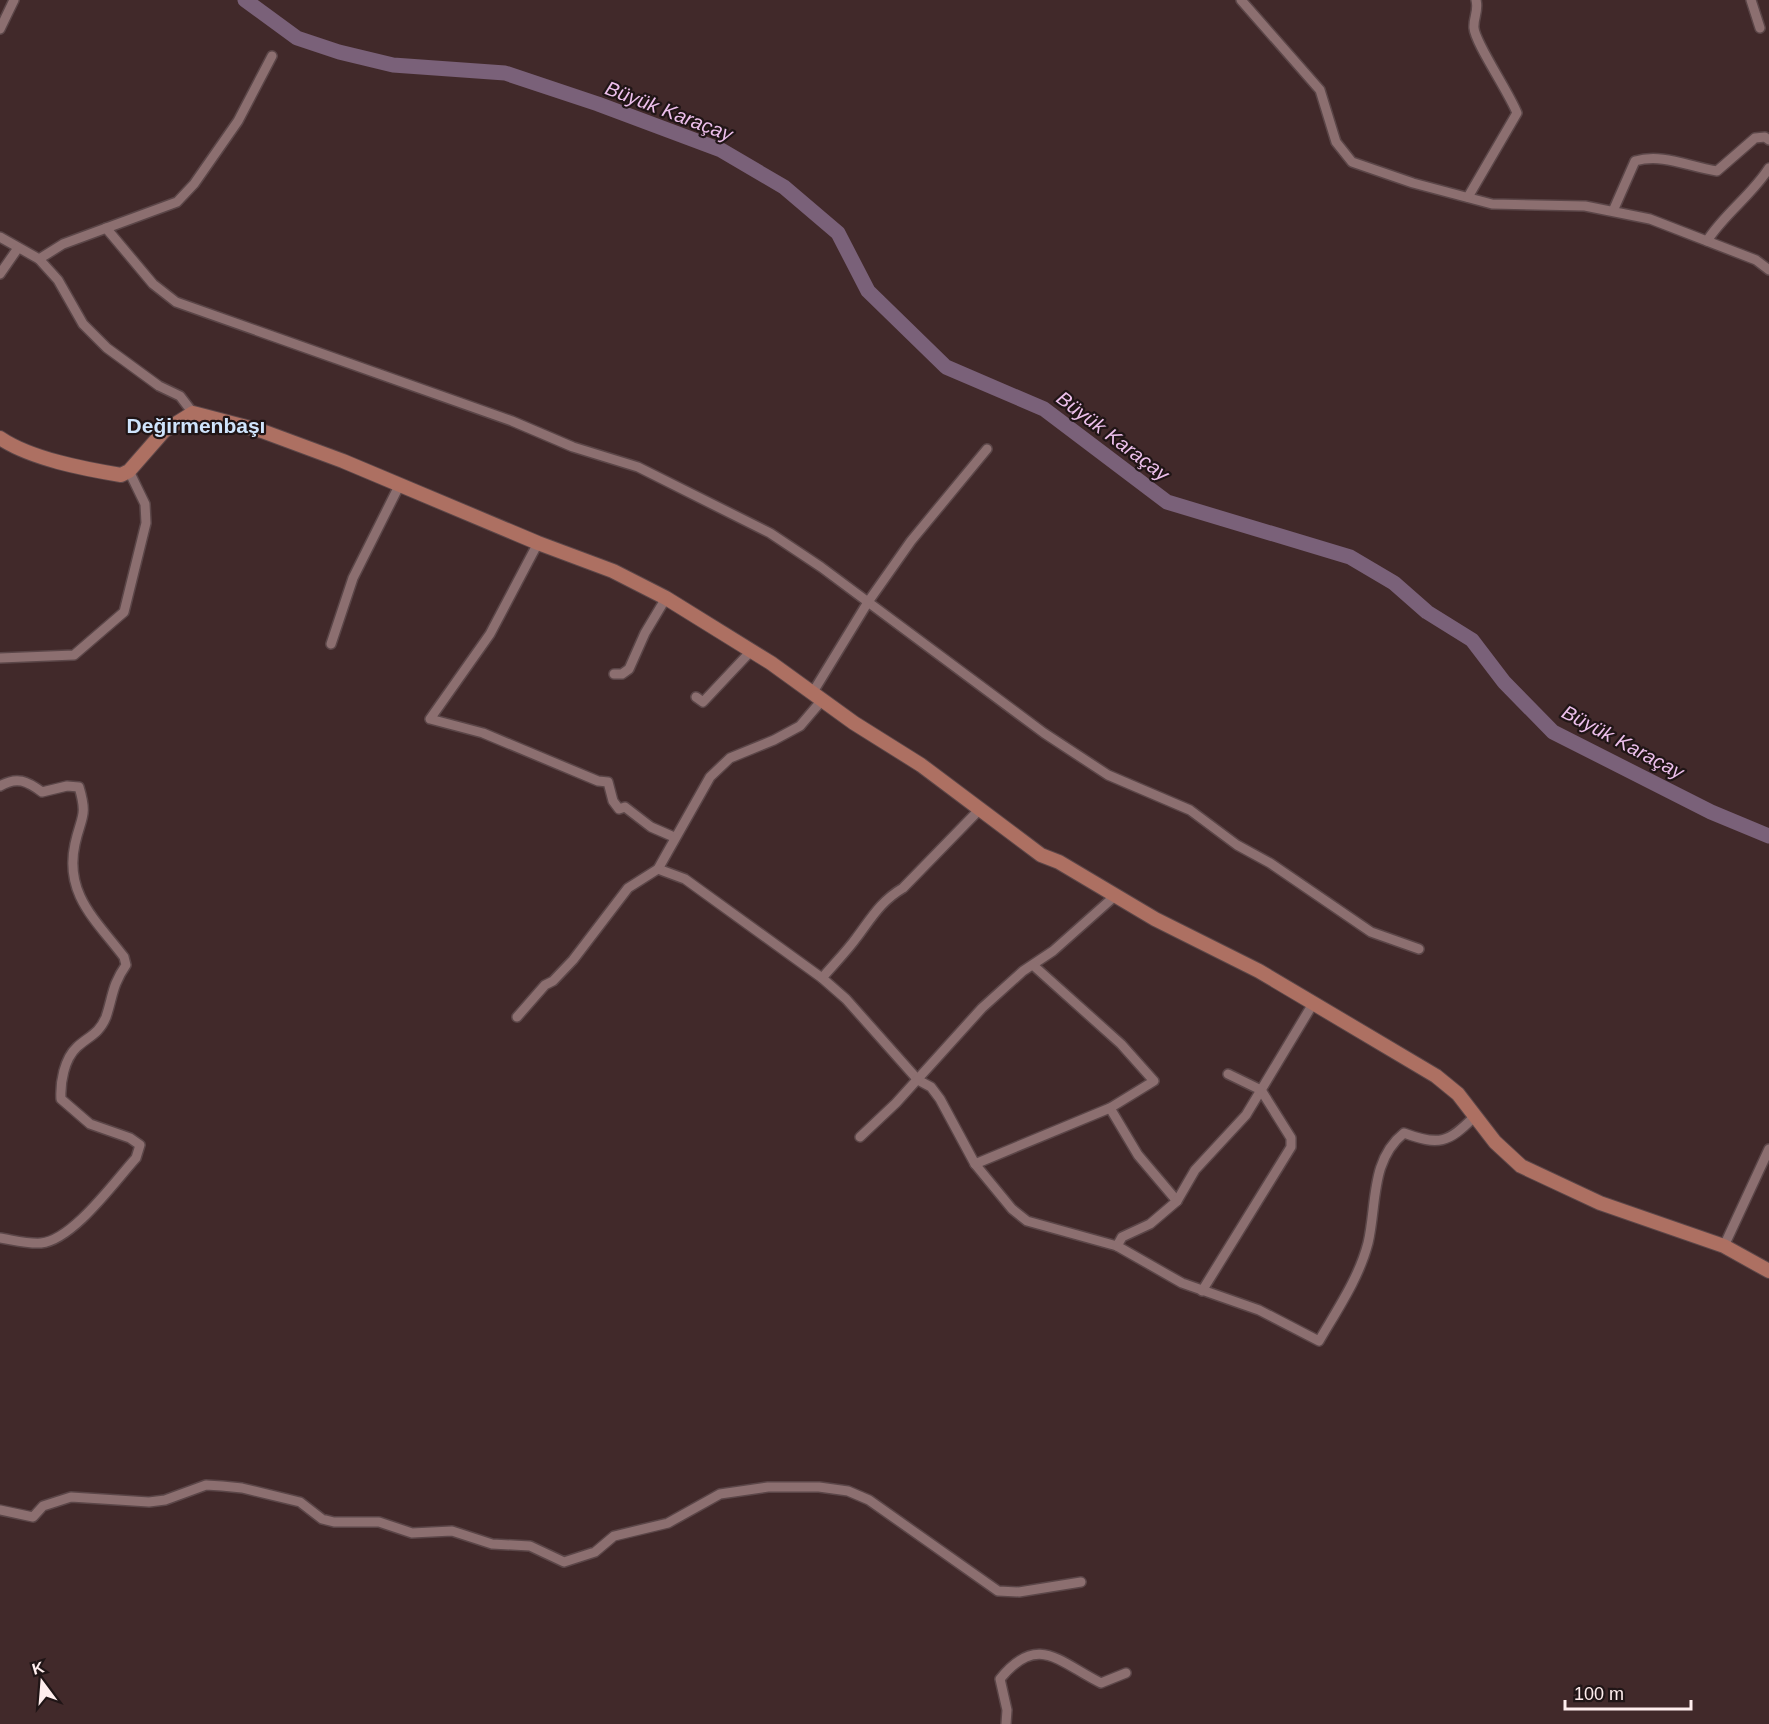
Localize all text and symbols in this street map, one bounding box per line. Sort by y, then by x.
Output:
water label: Büyük Karaçay [602,77,737,146]
water label: Büyük Karaçay [1053,387,1174,486]
district label: Değirmenbaşı [127,414,265,437]
water label: Büyük Karaçay [1558,701,1688,784]
north arrow [12,1652,72,1712]
text: K [30,1658,46,1678]
scale bar [1565,1673,1691,1711]
text: 100 m [1574,1684,1624,1704]

